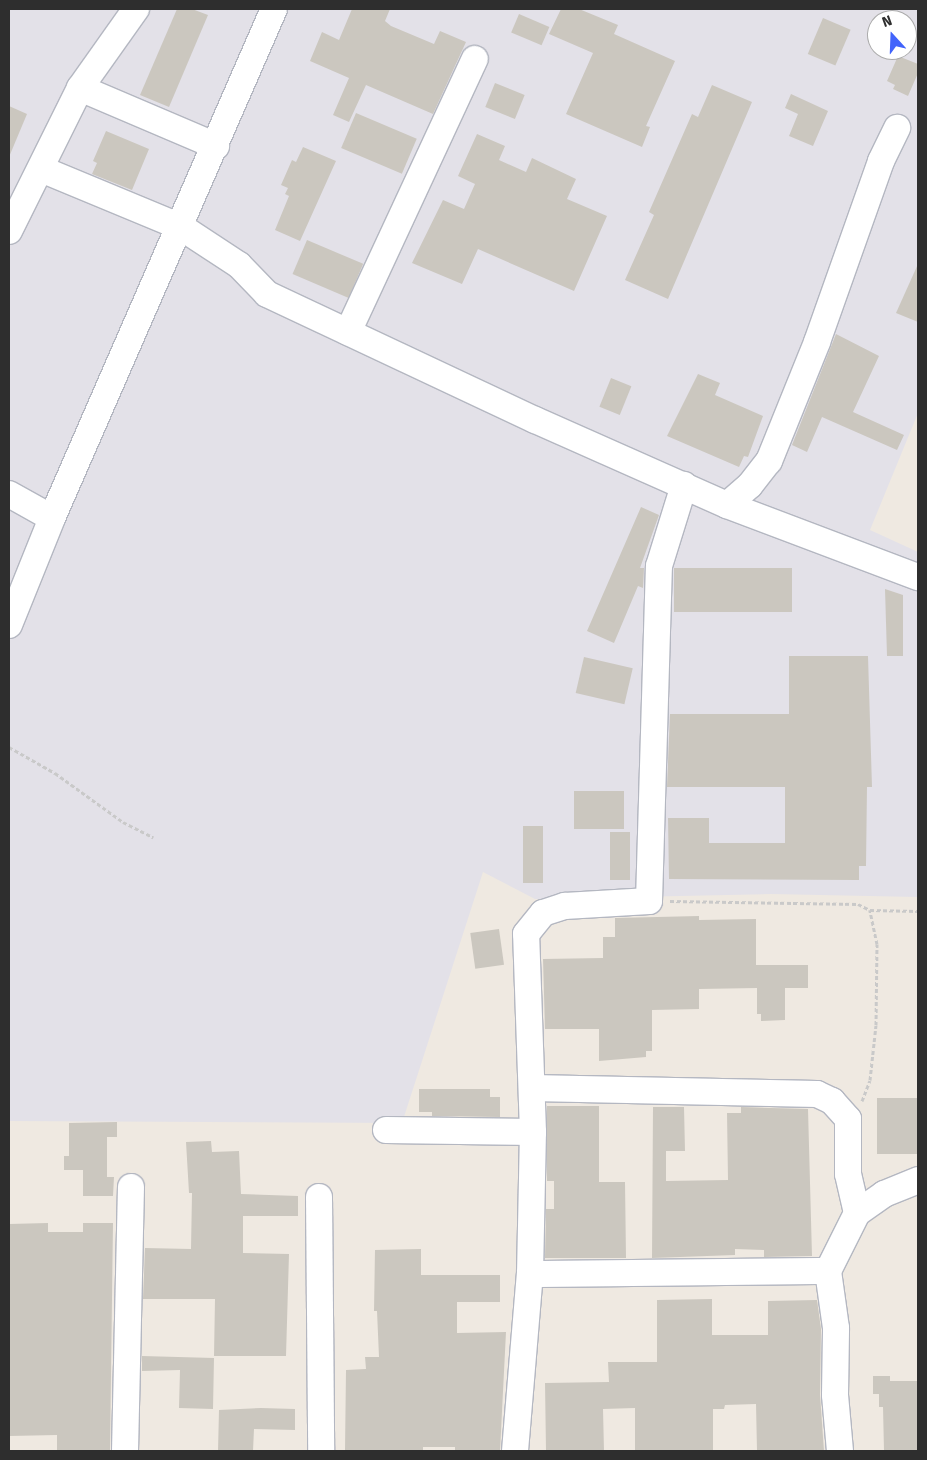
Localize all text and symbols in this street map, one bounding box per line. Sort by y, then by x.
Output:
north arrow [867,10,917,60]
text: N [880,12,894,31]

